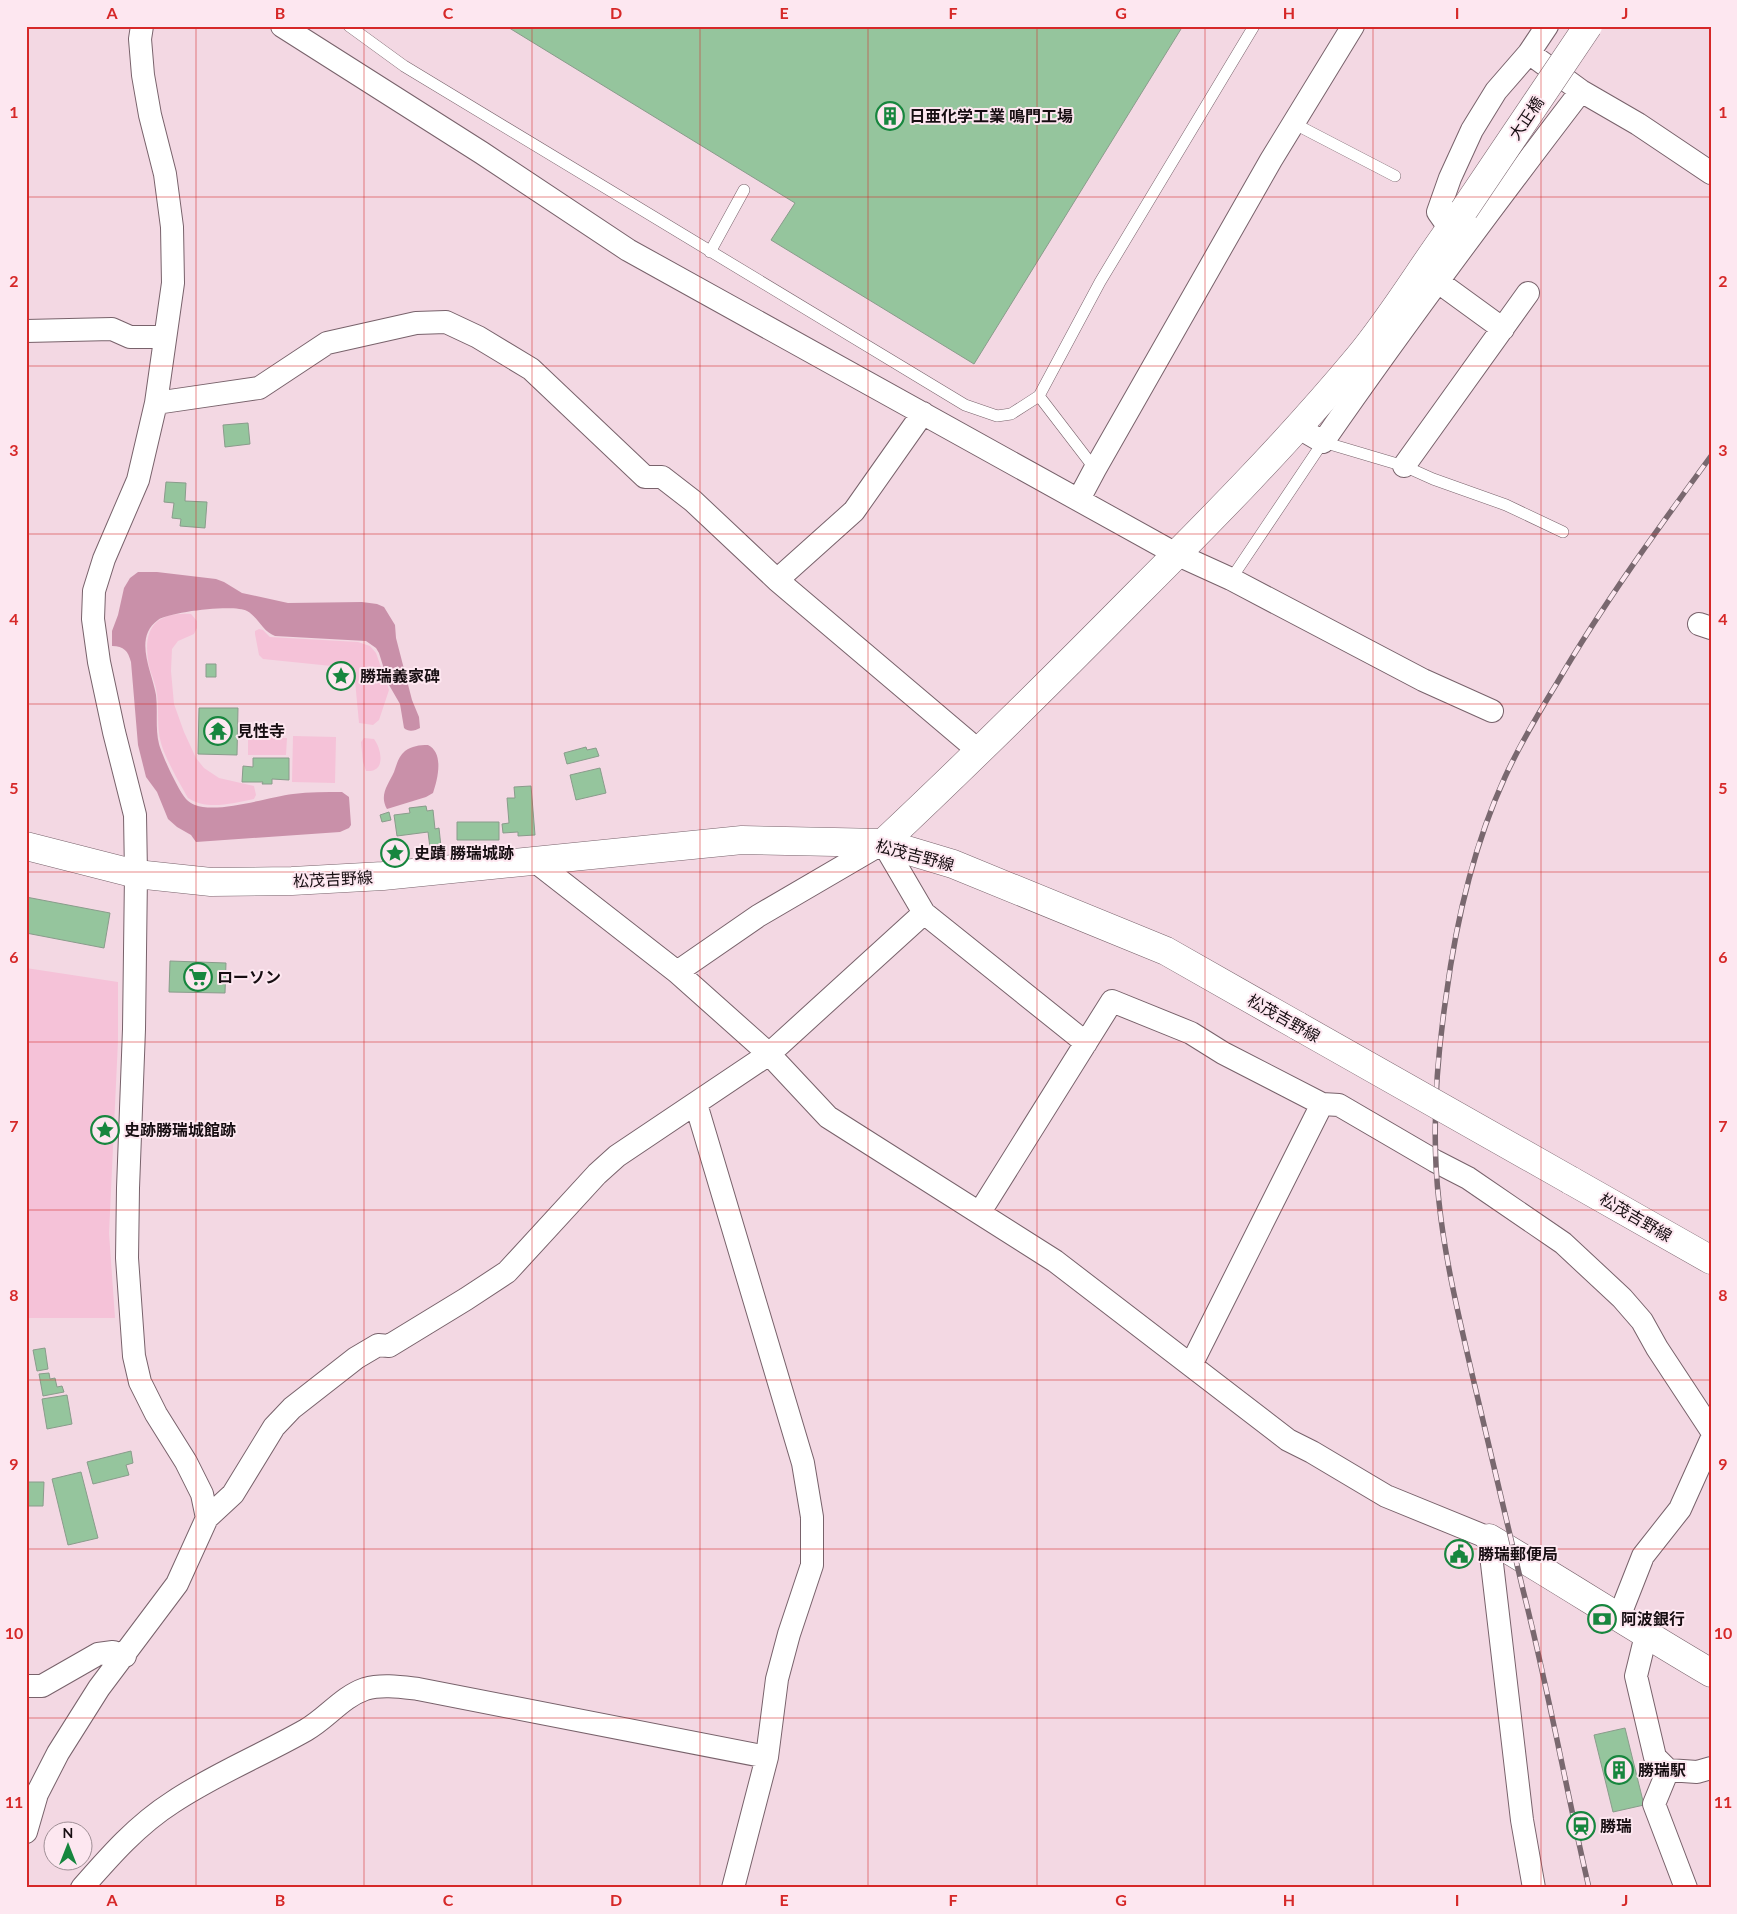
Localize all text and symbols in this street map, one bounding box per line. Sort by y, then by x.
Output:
text: A [105,3,118,22]
text: B [275,3,285,22]
text: C [443,3,454,22]
text: D [610,3,622,22]
text: E [779,3,789,22]
text: F [948,3,958,22]
text: G [1115,3,1127,22]
text: H [1283,3,1295,22]
text: I [1455,3,1459,22]
text: J [1622,3,1628,22]
street label: 大正橋 [1504,93,1547,143]
building icon: 日亜化学工業 鳴門工場 [875,101,905,131]
text: 1 [9,102,19,121]
text: 1 [1718,102,1728,121]
place label: 日亜化学工業 鳴門工場 [909,106,1073,125]
text: 2 [9,271,19,290]
text: 2 [1718,271,1728,290]
text: 3 [9,440,19,459]
text: 3 [1718,440,1728,459]
text: 4 [9,609,19,628]
text: 4 [1718,609,1728,628]
place icon: 勝瑞義家碑 [326,661,356,691]
place label: 勝瑞義家碑 [360,666,440,685]
temple icon: 見性寺 [203,716,233,746]
place label: 見性寺 [237,721,285,740]
text: 5 [9,778,19,797]
text: 5 [1718,778,1728,797]
street label: 松茂吉野線 [874,835,956,874]
place icon: 史蹟 勝瑞城跡 [380,838,410,868]
place label: 史蹟 勝瑞城跡 [414,843,514,862]
street label: 松茂吉野線 [293,867,373,890]
text: 6 [9,947,19,966]
text: 6 [1718,947,1728,966]
supermarket icon: ローソン [183,962,213,992]
place label: ローソン [217,967,281,986]
street label: 松茂吉野線 [1245,990,1324,1045]
place icon: 史跡勝瑞城館跡 [90,1115,120,1145]
text: 7 [9,1116,19,1135]
text: 7 [1718,1116,1728,1135]
place label: 史跡勝瑞城館跡 [124,1120,236,1139]
street label: 松茂吉野線 [1597,1188,1676,1245]
text: 8 [9,1285,19,1304]
text: 8 [1718,1285,1728,1304]
text: 9 [9,1454,19,1473]
text: 9 [1718,1454,1728,1473]
public building icon: 勝瑞郵便局 [1444,1539,1474,1569]
place label: 勝瑞郵便局 [1478,1544,1558,1563]
bank icon: 阿波銀行 [1587,1604,1617,1634]
place label: 阿波銀行 [1621,1609,1685,1628]
text: 10 [5,1623,23,1642]
text: 10 [1714,1623,1732,1642]
building icon: 勝瑞駅 [1604,1755,1634,1785]
place label: 勝瑞駅 [1638,1760,1686,1779]
text: 11 [5,1792,23,1811]
text: 11 [1714,1792,1732,1811]
station icon: 勝瑞 [1566,1811,1596,1841]
place label: 勝瑞 [1600,1816,1632,1835]
north arrow [42,1822,92,1872]
text: N [63,1824,73,1841]
text: A [105,1890,118,1909]
text: B [275,1890,285,1909]
text: C [443,1890,454,1909]
text: D [610,1890,622,1909]
text: E [779,1890,789,1909]
text: F [948,1890,958,1909]
text: G [1115,1890,1127,1909]
text: H [1283,1890,1295,1909]
text: I [1455,1890,1459,1909]
text: J [1622,1890,1628,1909]

